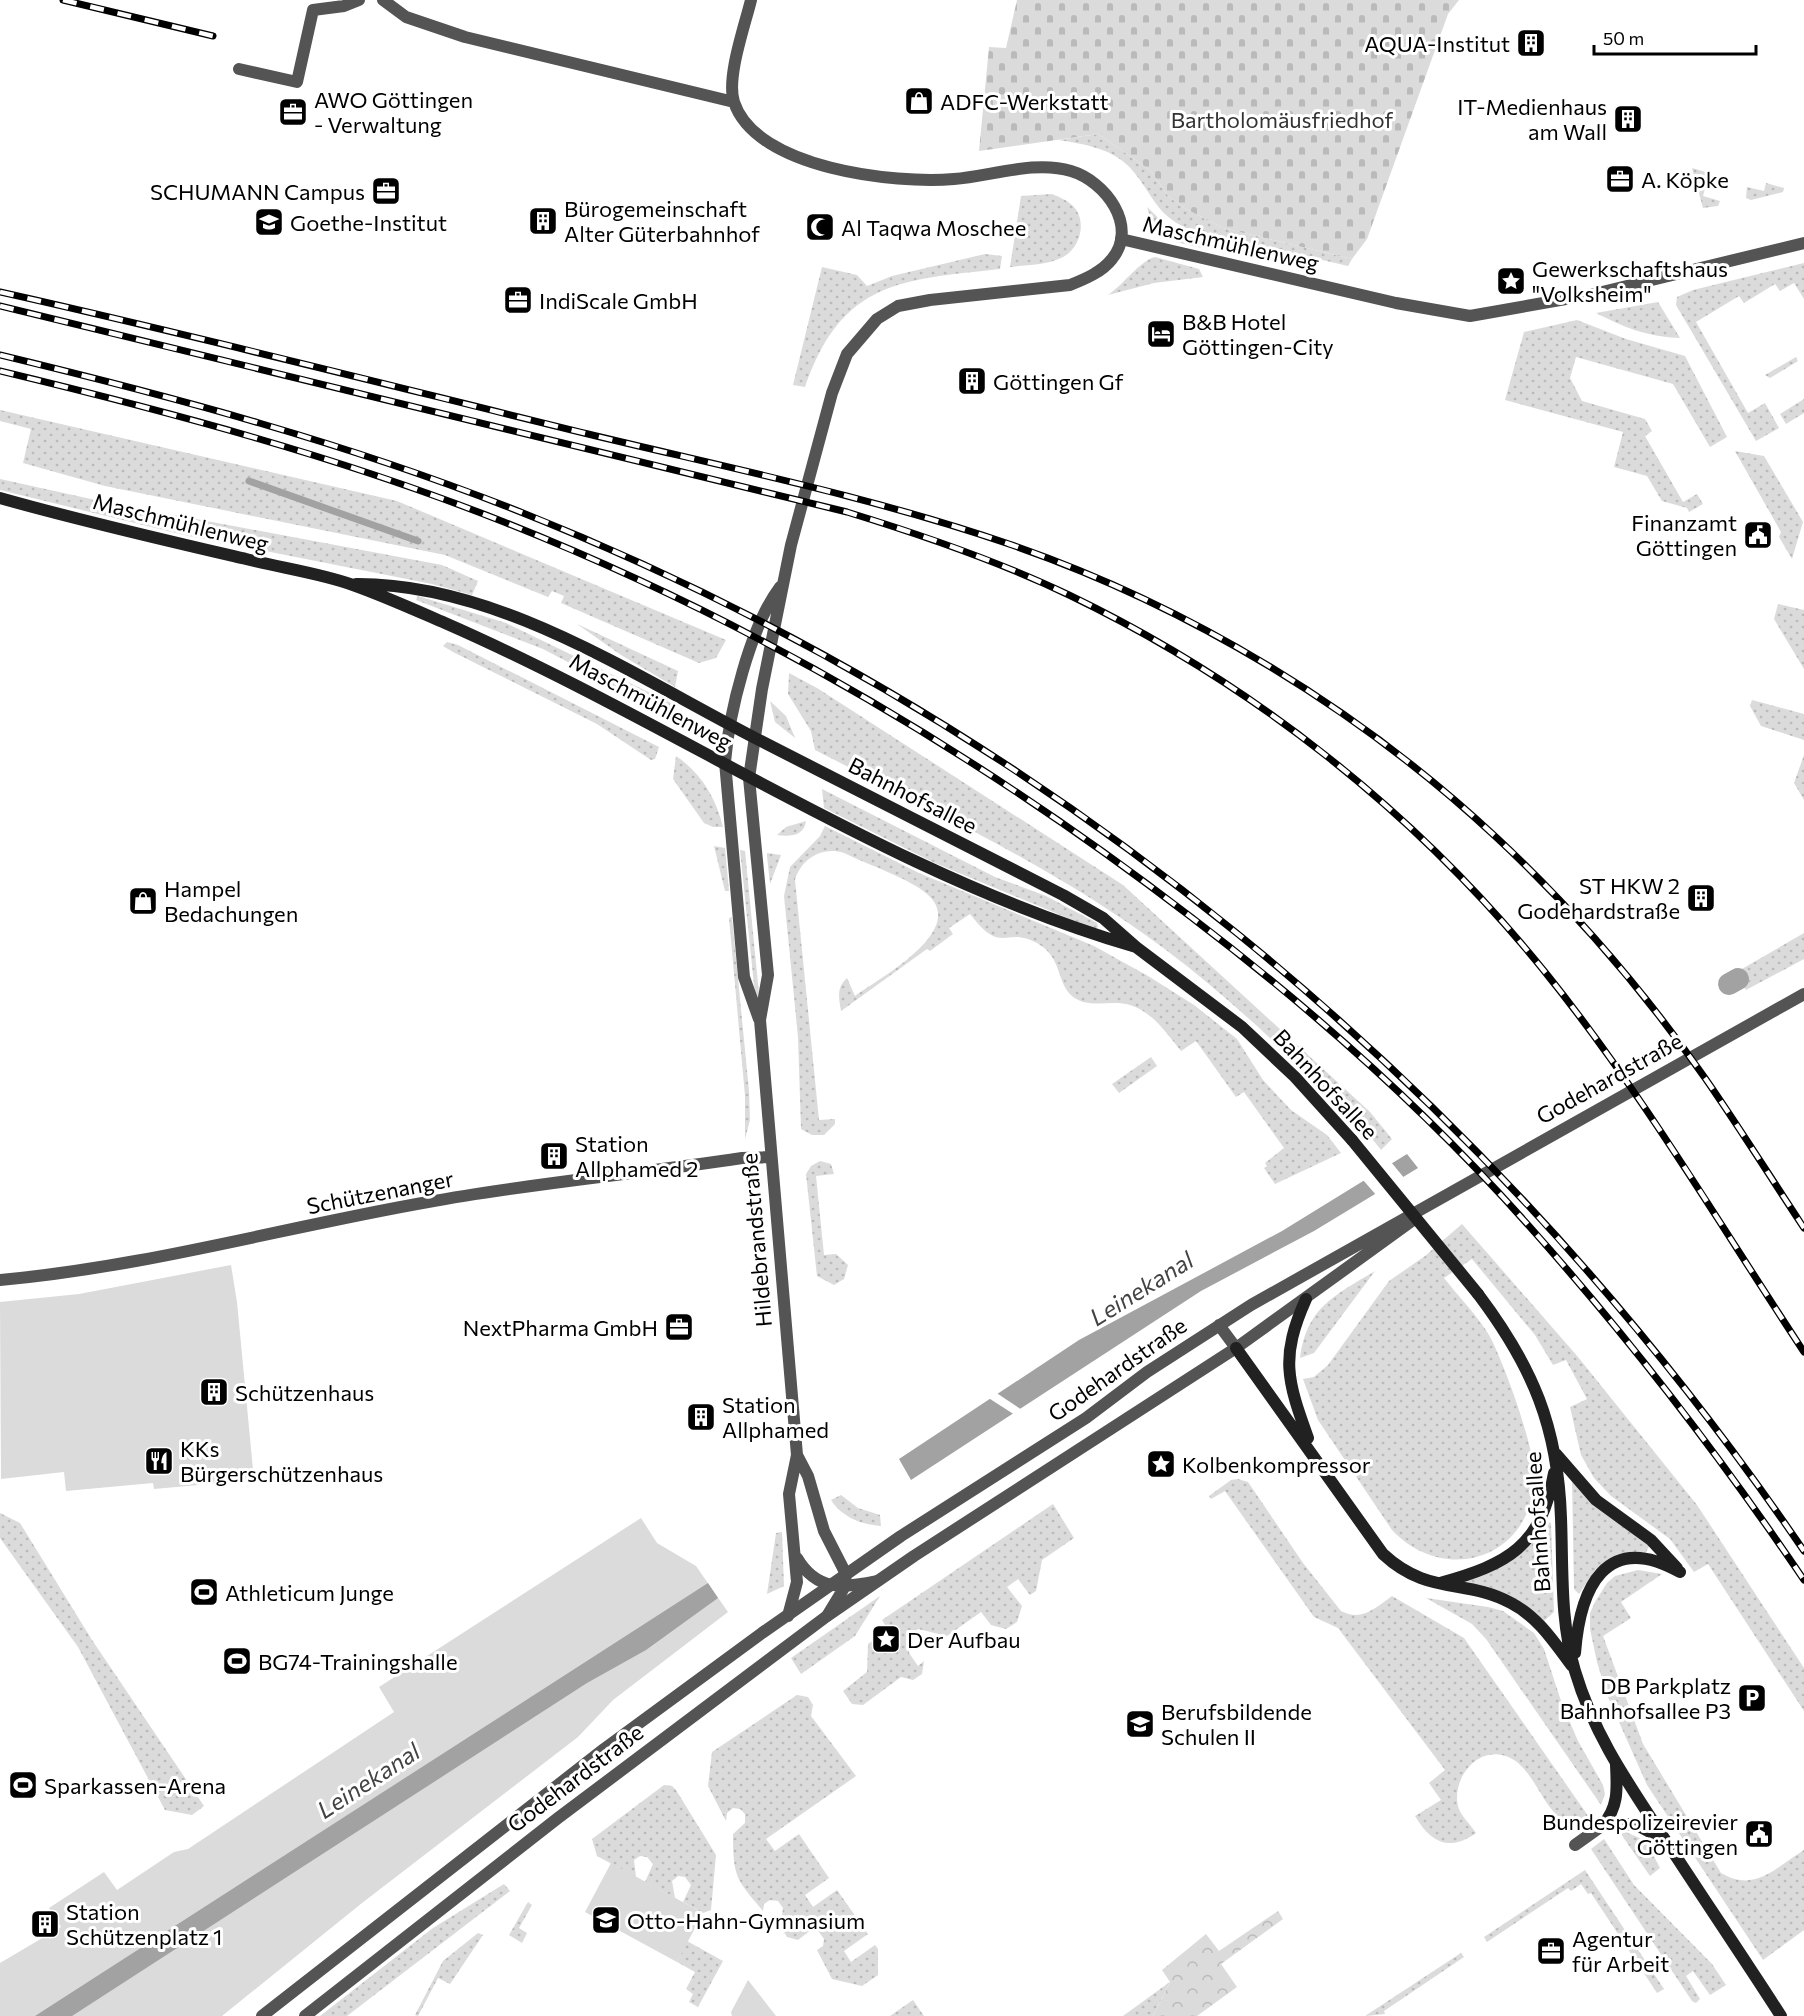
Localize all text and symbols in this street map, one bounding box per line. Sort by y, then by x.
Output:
scale bar [1594,18,1756,56]
building icon: AQUA-Institut [1515,27,1547,59]
text: 50 m [1603,27,1644,49]
place label: AQUA-Institut [1364,30,1510,57]
shop icon: ADFC-Werkstatt [903,85,935,117]
place label: AWO Göttingen - Verwaltung [314,86,473,138]
place label: ADFC-Werkstatt [940,88,1109,115]
place label: IT-Medienhaus am Wall [1457,93,1607,145]
office icon: AWO Göttingen - Verwaltung [277,96,309,128]
building icon: IT-Medienhaus am Wall [1612,103,1644,135]
park label: Bartholomäusfriedhof [1171,106,1394,133]
office icon: A. Köpke [1604,163,1636,195]
place label: A. Köpke [1641,166,1729,193]
office icon: SCHUMANN Campus [370,175,402,207]
place label: SCHUMANN Campus [150,178,365,205]
place label: Bürogemeinschaft Alter Güterbahnhof [564,195,760,247]
building icon: Bürogemeinschaft Alter Güterbahnhof [527,205,559,237]
school or university icon: Goethe-Institut [253,206,285,238]
place label: Goethe-Institut [290,209,447,236]
street label: Maschmühlenweg [1140,210,1322,276]
mosque icon: Al Taqwa Moschee [804,211,836,243]
place label: Al Taqwa Moschee [841,214,1026,241]
place label: Gewerkschaftshaus "Volksheim" [1532,255,1728,307]
place icon: Gewerkschaftshaus "Volksheim" [1495,265,1527,297]
office icon: IndiScale GmbH [502,284,534,316]
place label: IndiScale GmbH [539,287,698,314]
place label: B&B Hotel Göttingen-City [1182,308,1334,360]
hotel icon: B&B Hotel Göttingen-City [1145,318,1177,350]
building icon: Göttingen Gf [956,365,988,397]
place label: Göttingen Gf [993,368,1124,395]
street label: Maschmühlenweg [90,487,272,557]
place label: Finanzamt Göttingen [1631,509,1737,561]
public building icon: Finanzamt Göttingen [1742,519,1774,551]
street label: Maschmühlenweg [565,647,737,755]
street label: Bahnhofsallee [844,751,982,839]
place label: ST HKW 2 Godehardstraße [1517,872,1680,924]
place label: Hampel Bedachungen [164,875,298,927]
building icon: ST HKW 2 Godehardstraße [1685,882,1717,914]
shop icon: Hampel Bedachungen [127,885,159,917]
street label: Bahnhofsallee [1268,1023,1384,1145]
street label: Godehardstraße [1531,1027,1687,1129]
place label: Station Allphamed 2 [575,1130,698,1182]
building icon: Station Allphamed 2 [538,1140,570,1172]
street label: Hildebrandstraße [735,1152,777,1328]
street label: Schützenanger [304,1164,456,1219]
water label: Leinekanal [1084,1244,1199,1331]
office icon: NextPharma GmbH [663,1311,695,1343]
street label: Godehardstraße [1043,1311,1191,1427]
place label: NextPharma GmbH [463,1314,658,1341]
building icon: Schützenhaus [198,1376,230,1408]
place label: Schützenhaus [235,1379,374,1406]
place label: Station Allphamed [722,1391,829,1443]
building icon: Station Allphamed [685,1401,717,1433]
place label: KKs Bürgerschützenhaus [180,1435,383,1487]
restaurant icon: KKs Bürgerschützenhaus [143,1445,175,1477]
place icon: Kolbenkompressor [1145,1448,1177,1480]
place label: Kolbenkompressor [1182,1451,1371,1478]
street label: Bahnhofsallee [1519,1451,1555,1593]
sports icon: Athleticum Junge [188,1576,220,1608]
place label: Athleticum Junge [225,1579,394,1606]
place icon: Der Aufbau [870,1623,902,1655]
place label: Der Aufbau [907,1626,1021,1653]
sports icon: BG74-Trainingshalle [221,1645,253,1677]
place label: BG74-Trainingshalle [258,1648,458,1675]
place label: DB Parkplatz Bahnhofsallee P3 [1560,1672,1731,1724]
parking icon: DB Parkplatz Bahnhofsallee P3 [1736,1682,1768,1714]
place label: Berufsbildende Schulen II [1161,1698,1312,1750]
school or university icon: Berufsbildende Schulen II [1124,1708,1156,1740]
street label: Godehardstraße [502,1718,648,1838]
water label: Leinekanal [311,1736,426,1824]
sports icon: Sparkassen-Arena [7,1769,39,1801]
place label: Sparkassen-Arena [44,1772,226,1799]
place label: Bundespolizeirevier Göttingen [1542,1808,1738,1860]
public building icon: Bundespolizeirevier Göttingen [1743,1818,1775,1850]
place label: Station Schützenplatz 1 [66,1898,223,1950]
school or university icon: Otto-Hahn-Gymnasium [590,1904,622,1936]
place label: Otto-Hahn-Gymnasium [627,1907,865,1934]
building icon: Station Schützenplatz 1 [29,1908,61,1940]
place label: Agentur für Arbeit [1572,1925,1669,1977]
office icon: Agentur für Arbeit [1535,1935,1567,1967]

